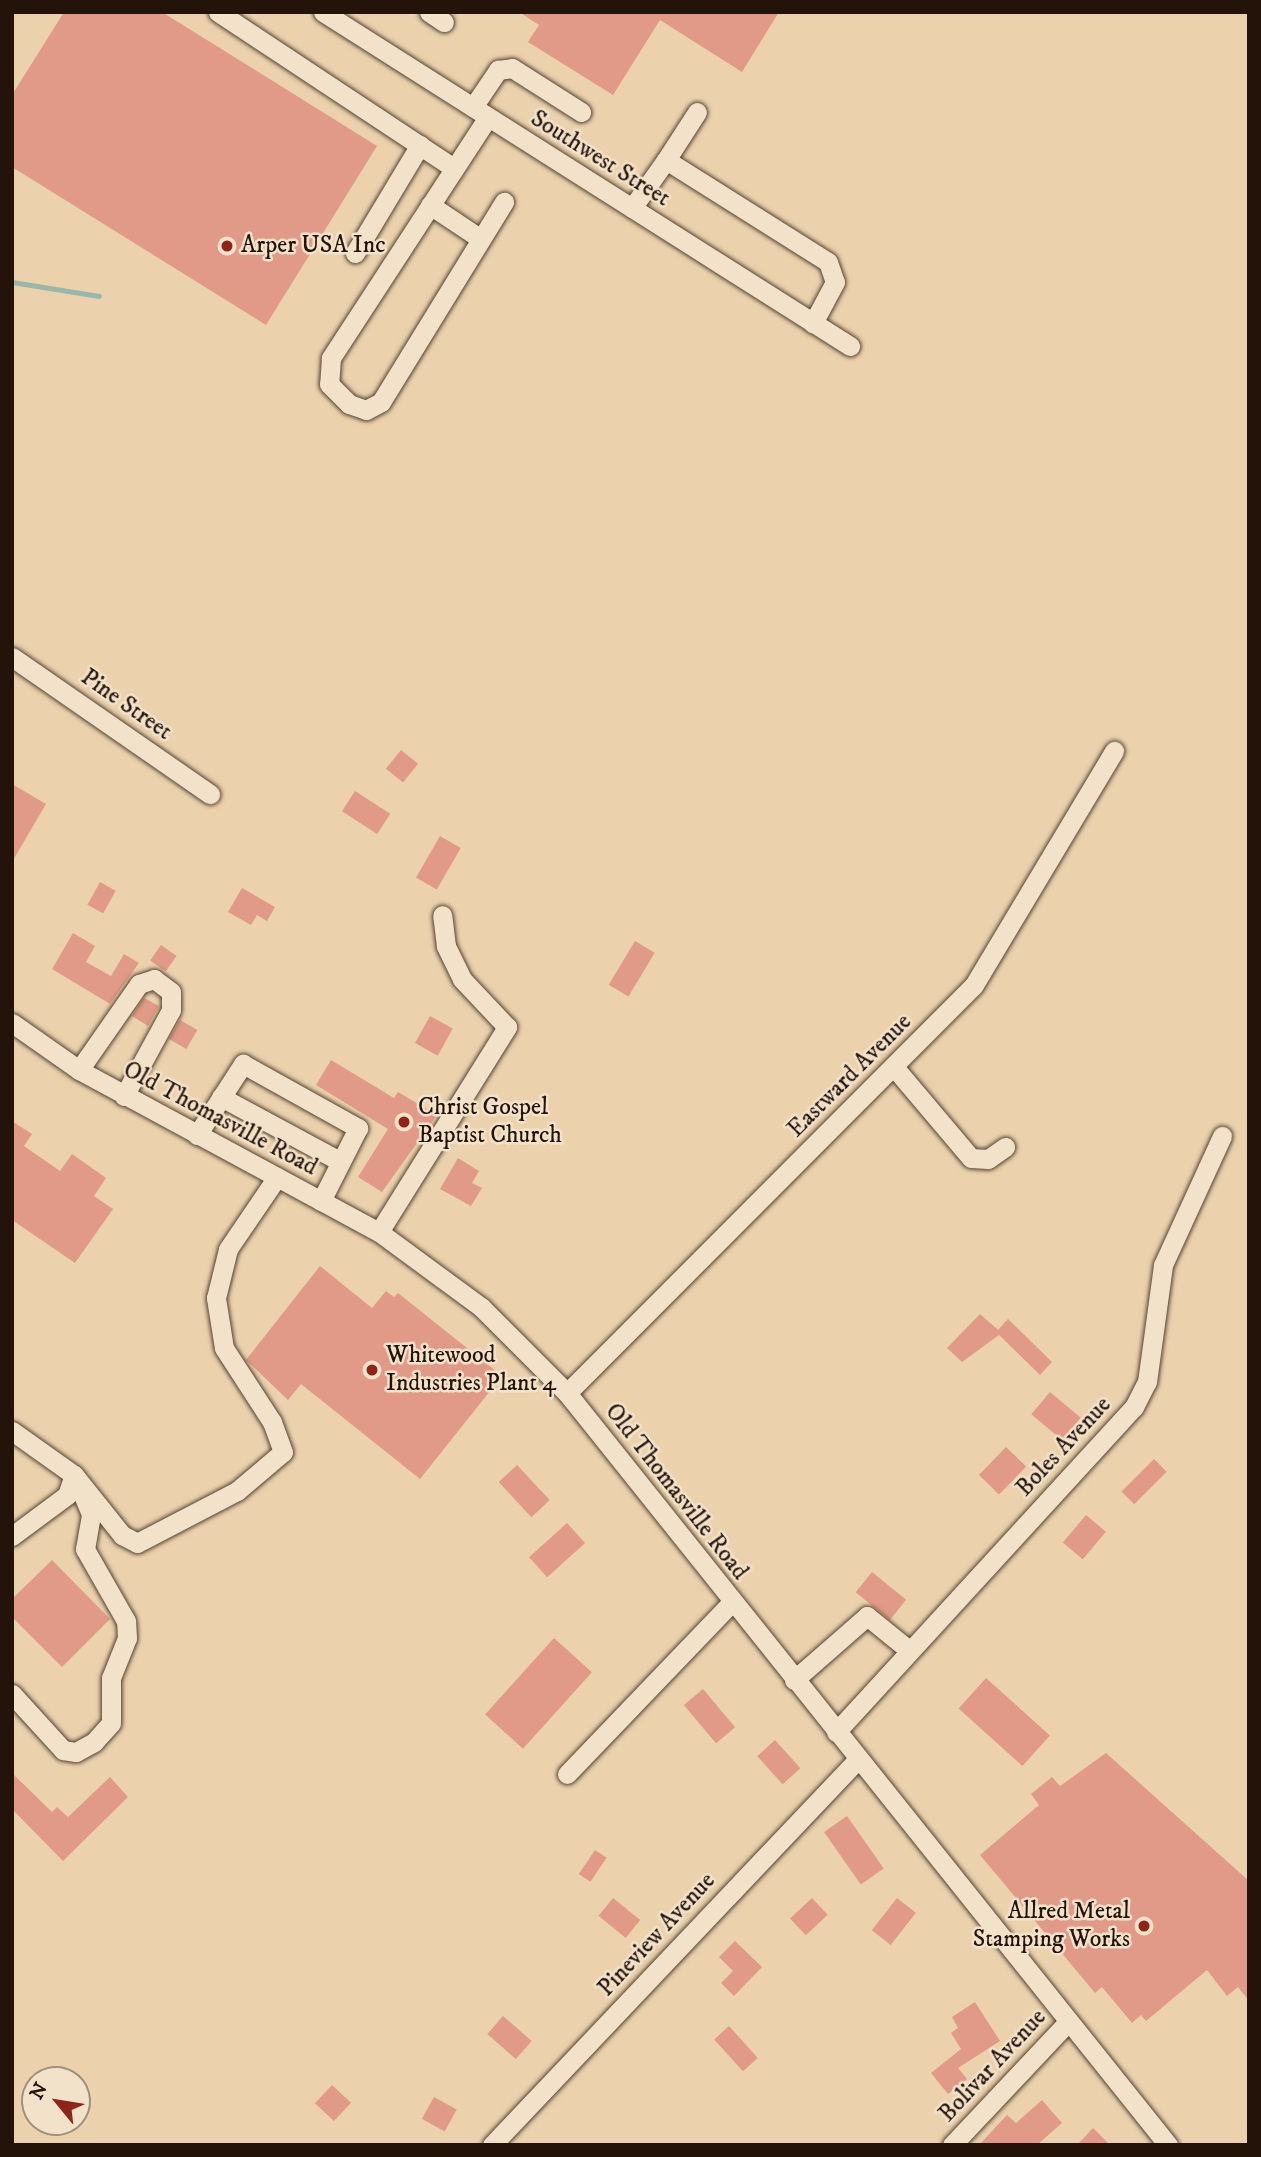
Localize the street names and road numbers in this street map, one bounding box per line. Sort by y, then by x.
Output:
street label: Southwest Street [525,105,675,213]
street label: Pine Street [75,663,177,747]
street label: Eastward Avenue [782,1008,918,1144]
street label: Old Thomasville Road [118,1056,322,1182]
street label: Boles Avenue [1010,1391,1118,1503]
street label: Old Thomasville Road [598,1398,754,1586]
street label: Pineview Avenue [592,1867,722,2003]
street label: Bolivar Avenue [933,2003,1053,2129]

